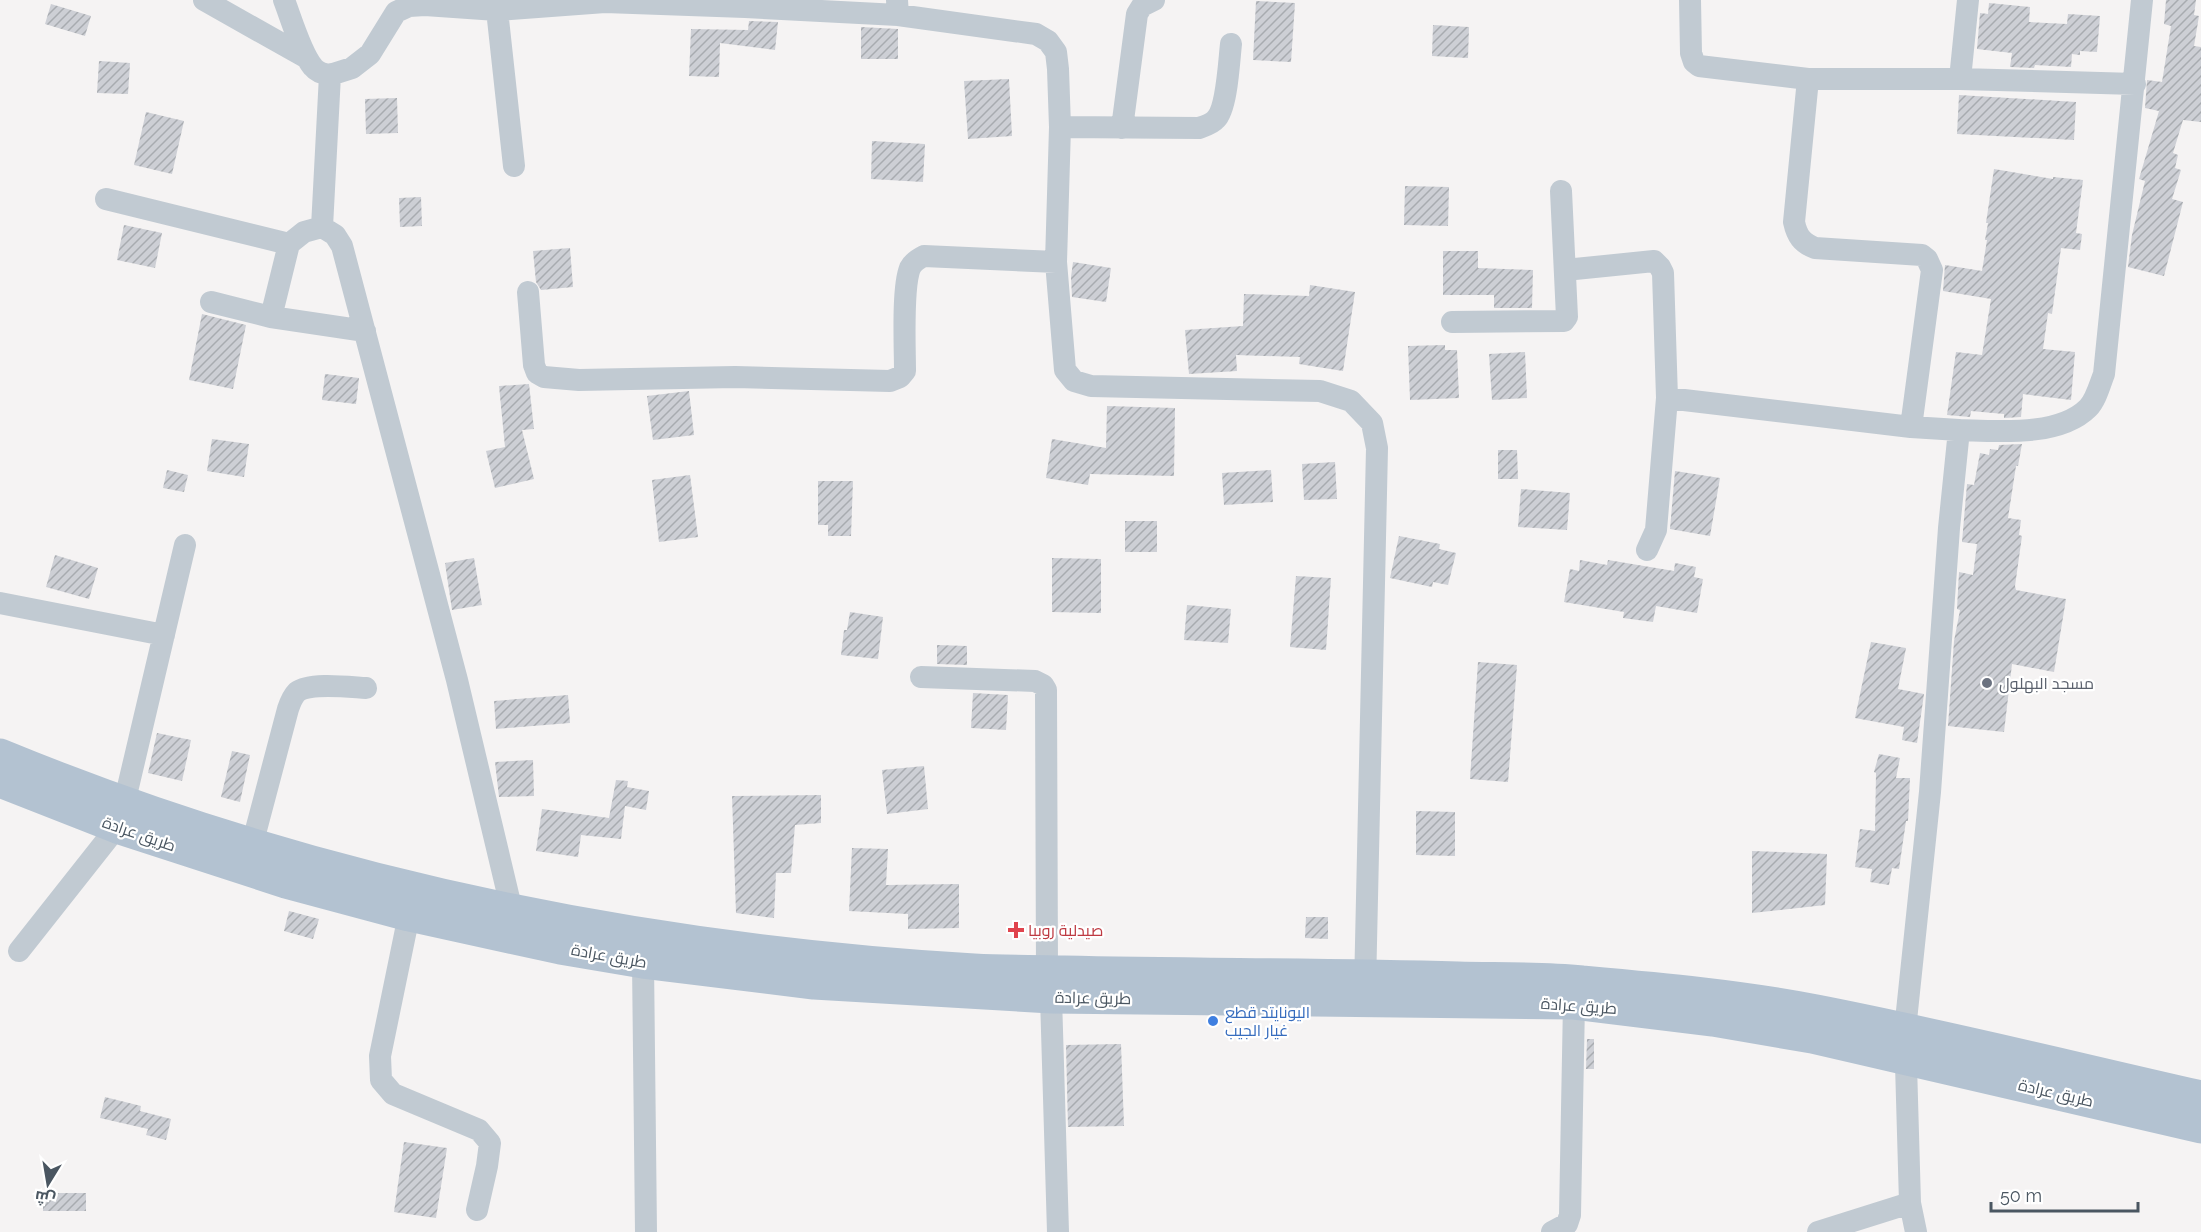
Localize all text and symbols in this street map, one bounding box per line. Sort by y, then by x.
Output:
place label: مسجد البهلول [1999,674,2094,694]
marker: مسجد البهلول [1980,676,1994,690]
street label: طريق عرادة [100,813,178,856]
place label: صيدلية روبيا [1028,921,1103,940]
marker: صيدلية روبيا [1009,923,1023,937]
street label: طريق عرادة [570,940,648,973]
street label: طريق عرادة [1055,988,1131,1009]
street label: طريق عرادة [1540,994,1618,1019]
place label: اليونايتد قطع غيار الجيب [1225,1003,1310,1040]
marker: اليونايتد قطع غيار الجيب [1206,1014,1220,1028]
street label: طريق عرادة [2016,1075,2095,1112]
north arrow [18,1154,78,1214]
scale bar [1991,1175,2138,1213]
text: 50 m [2000,1185,2042,1206]
text: ش [33,1187,57,1210]

